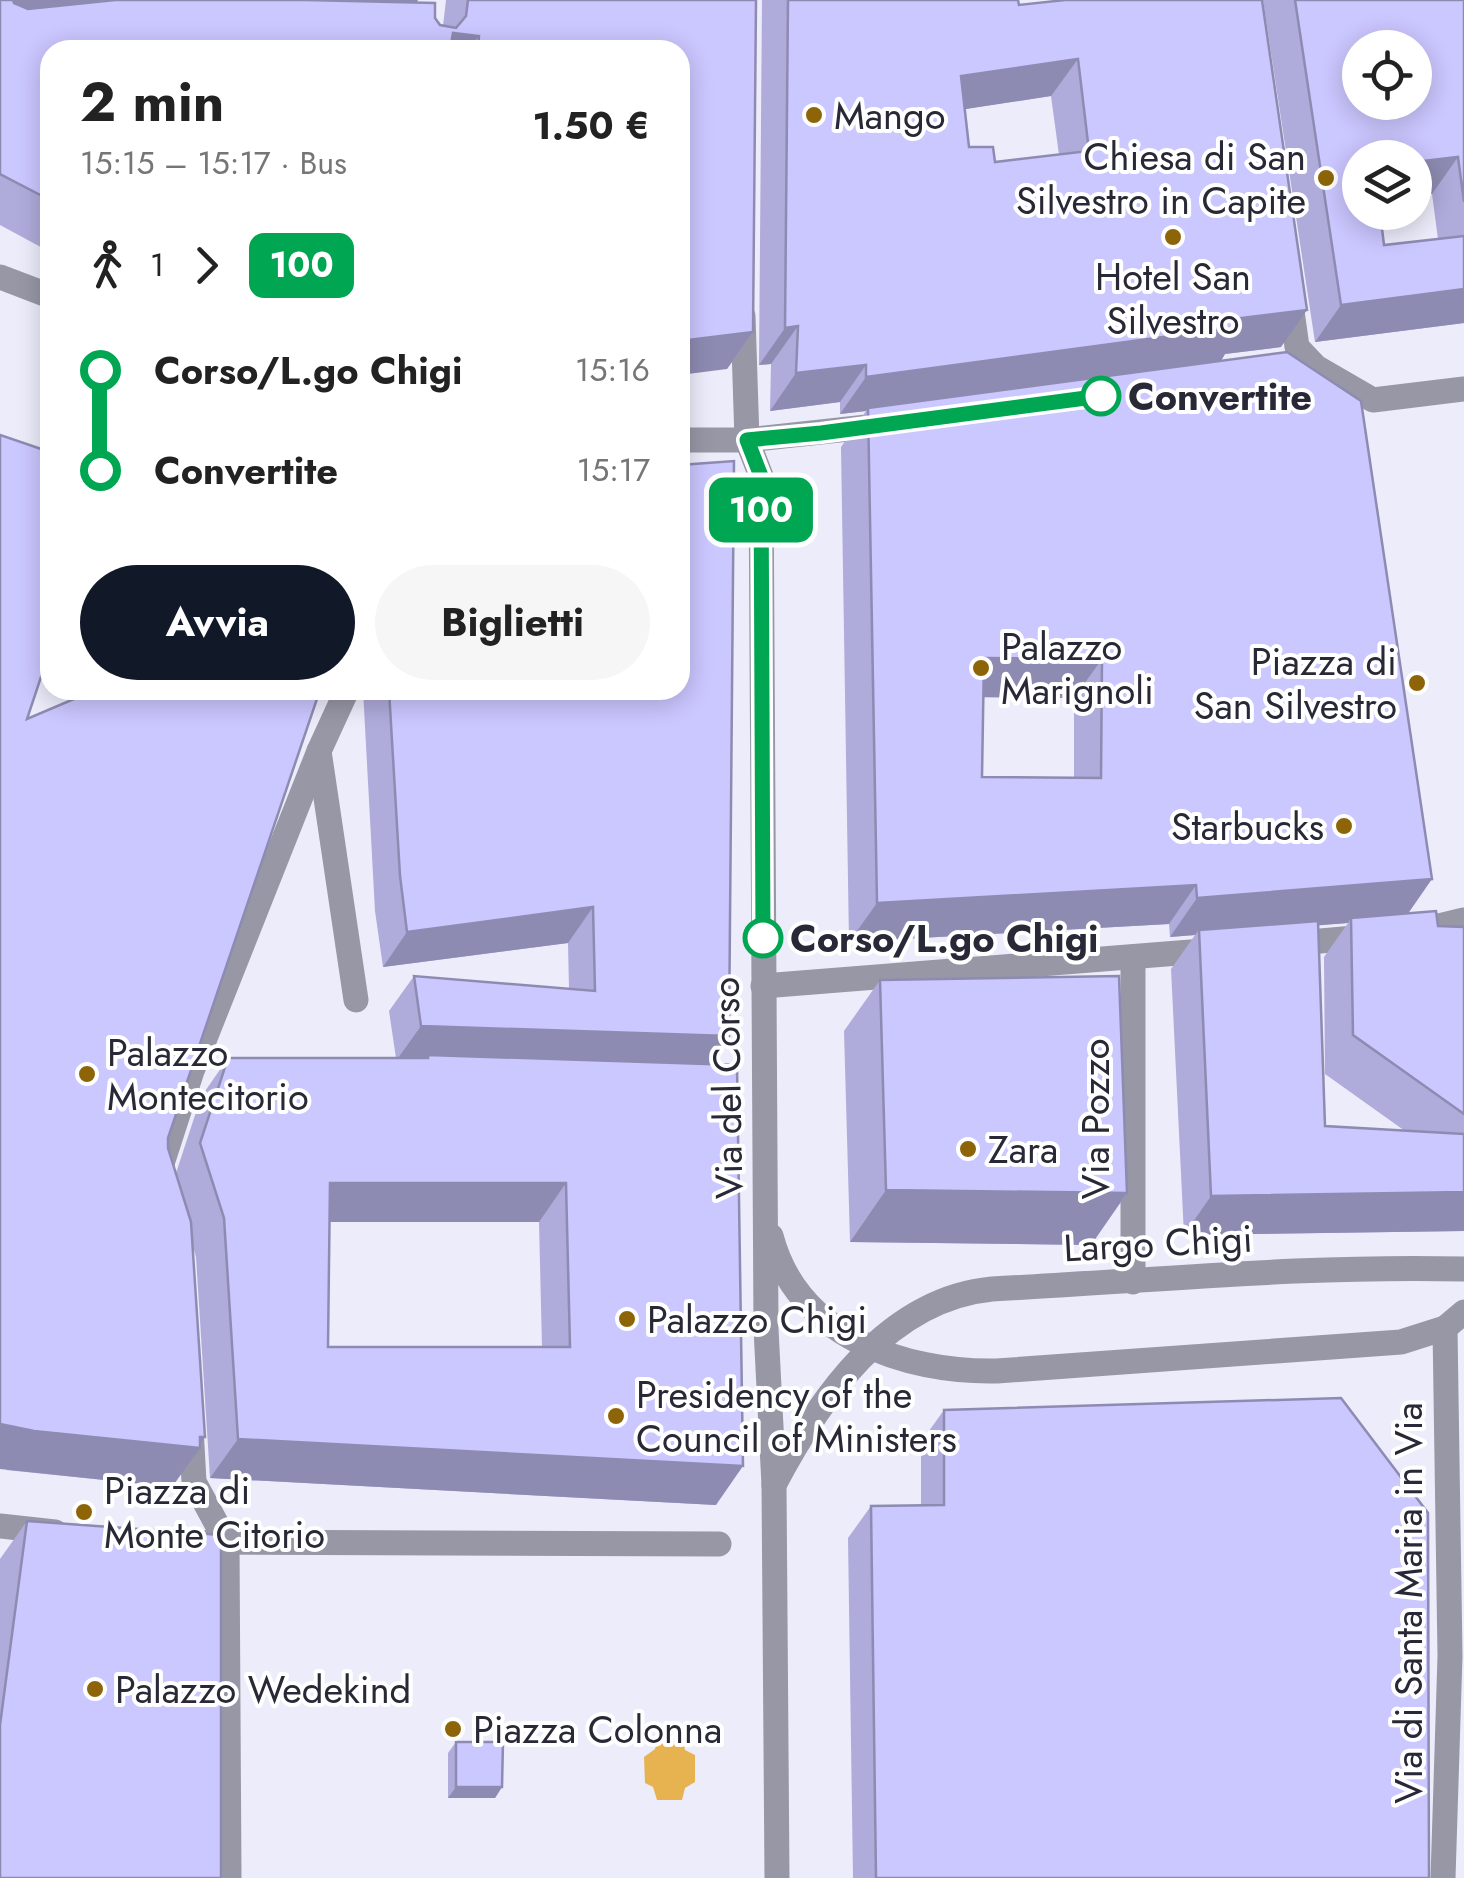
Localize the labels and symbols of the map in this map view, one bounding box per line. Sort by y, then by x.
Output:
place label: Mango [834,88,945,143]
marker: Mango [803,104,825,126]
place label: Chiesa di San Silvestro in Capite [1016,129,1306,228]
marker: Chiesa di San Silvestro in Capite [1315,167,1337,189]
marker: Hotel San Silvestro [1162,226,1184,248]
place label: Hotel San Silvestro [1095,249,1251,348]
place label: Convertite [1128,369,1312,424]
marker: Convertite [1082,377,1120,415]
line badge: 100 [704,478,818,542]
place label: Palazzo Marignoli [1001,619,1154,718]
place label: Piazza di San Silvestro [1194,634,1397,733]
marker: Palazzo Marignoli [970,657,992,679]
marker: Piazza di San Silvestro [1406,672,1428,694]
place label: Starbucks [1171,799,1324,854]
marker: Starbucks [1333,815,1355,837]
place label: Corso/L.go Chigi [790,911,1099,966]
marker: Corso/L.go Chigi [744,919,782,957]
street label: Via del Corso [698,977,756,1199]
place label: Palazzo Montecitorio [107,1025,309,1124]
street label: Via Pozzo [1068,1039,1123,1199]
marker: Palazzo Montecitorio [76,1063,98,1085]
place label: Zara [988,1122,1058,1177]
marker: Zara [957,1138,979,1160]
street label: Largo Chigi [1062,1211,1254,1275]
place label: Palazzo Chigi [647,1292,867,1347]
marker: Palazzo Chigi [616,1308,638,1330]
place label: Presidency of the Council of Ministers [636,1367,957,1466]
street label: Via di Santa Maria in Via [1381,1402,1436,1804]
marker: Presidency of the Council of Ministers [605,1405,627,1427]
place label: Piazza di Monte Citorio [104,1463,325,1562]
marker: Piazza di Monte Citorio [73,1501,95,1523]
place label: Palazzo Wedekind [115,1662,411,1717]
marker: Palazzo Wedekind [84,1678,106,1700]
place label: Piazza Colonna [473,1702,722,1757]
marker: Piazza Colonna [442,1718,464,1740]

